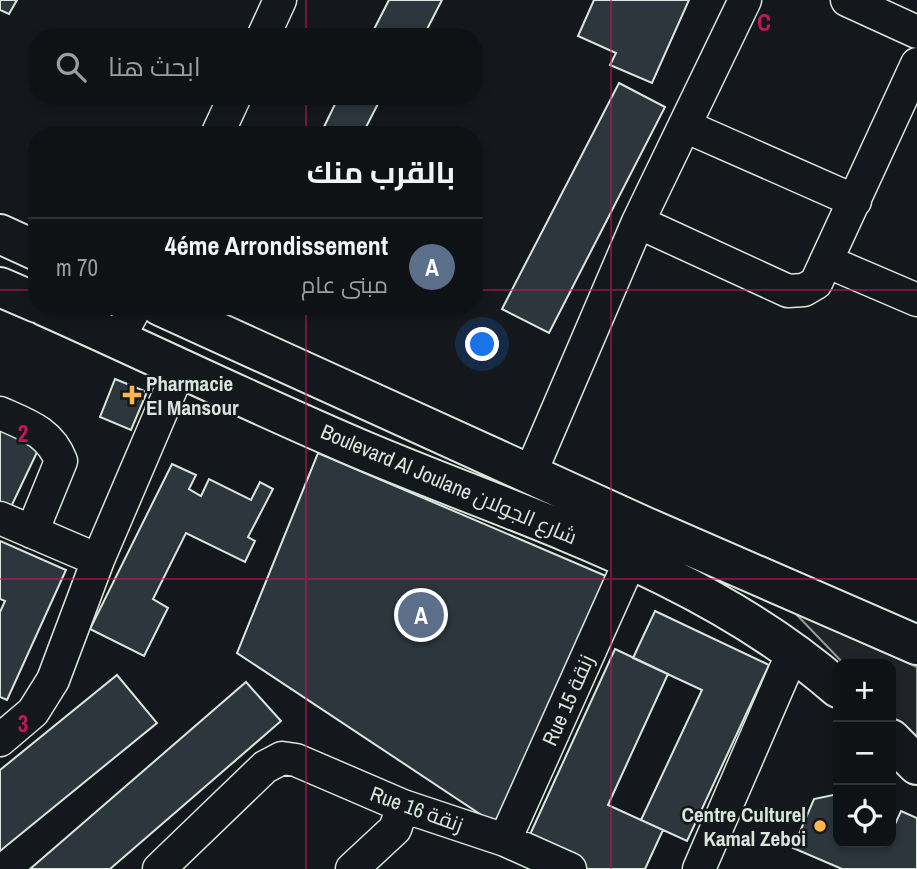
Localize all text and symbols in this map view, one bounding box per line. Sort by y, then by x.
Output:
text: C [757,7,771,38]
search box [28,28,483,105]
icon: search [52,48,90,86]
text: ابحث هنا [108,49,201,84]
text: بالقرب منك [307,152,455,192]
text: 4éme Arrondissement [165,228,388,263]
text: 70 m [56,252,98,283]
text: A [425,252,439,283]
text: مبنى عام [301,269,388,300]
your location [465,327,499,361]
place label: Pharmacie El Mansour [146,369,239,422]
marker: Pharmacie El Mansour [124,387,140,403]
street label: Boulevard Al Joulane شارع الجولان [316,417,582,551]
text: 2 [18,418,28,449]
pin: A [398,589,444,641]
street label: Rue 15 زنقة [535,650,601,750]
map controls [833,659,896,848]
button: + [833,659,896,722]
text: 3 [18,708,28,739]
button: − [833,722,896,785]
street label: Rue 16 زنقة [366,779,468,839]
button: locate [833,785,896,848]
place label: Centre Culturel Kamal Zeboi [682,800,806,853]
marker: Centre Culturel Kamal Zeboi [812,818,828,834]

